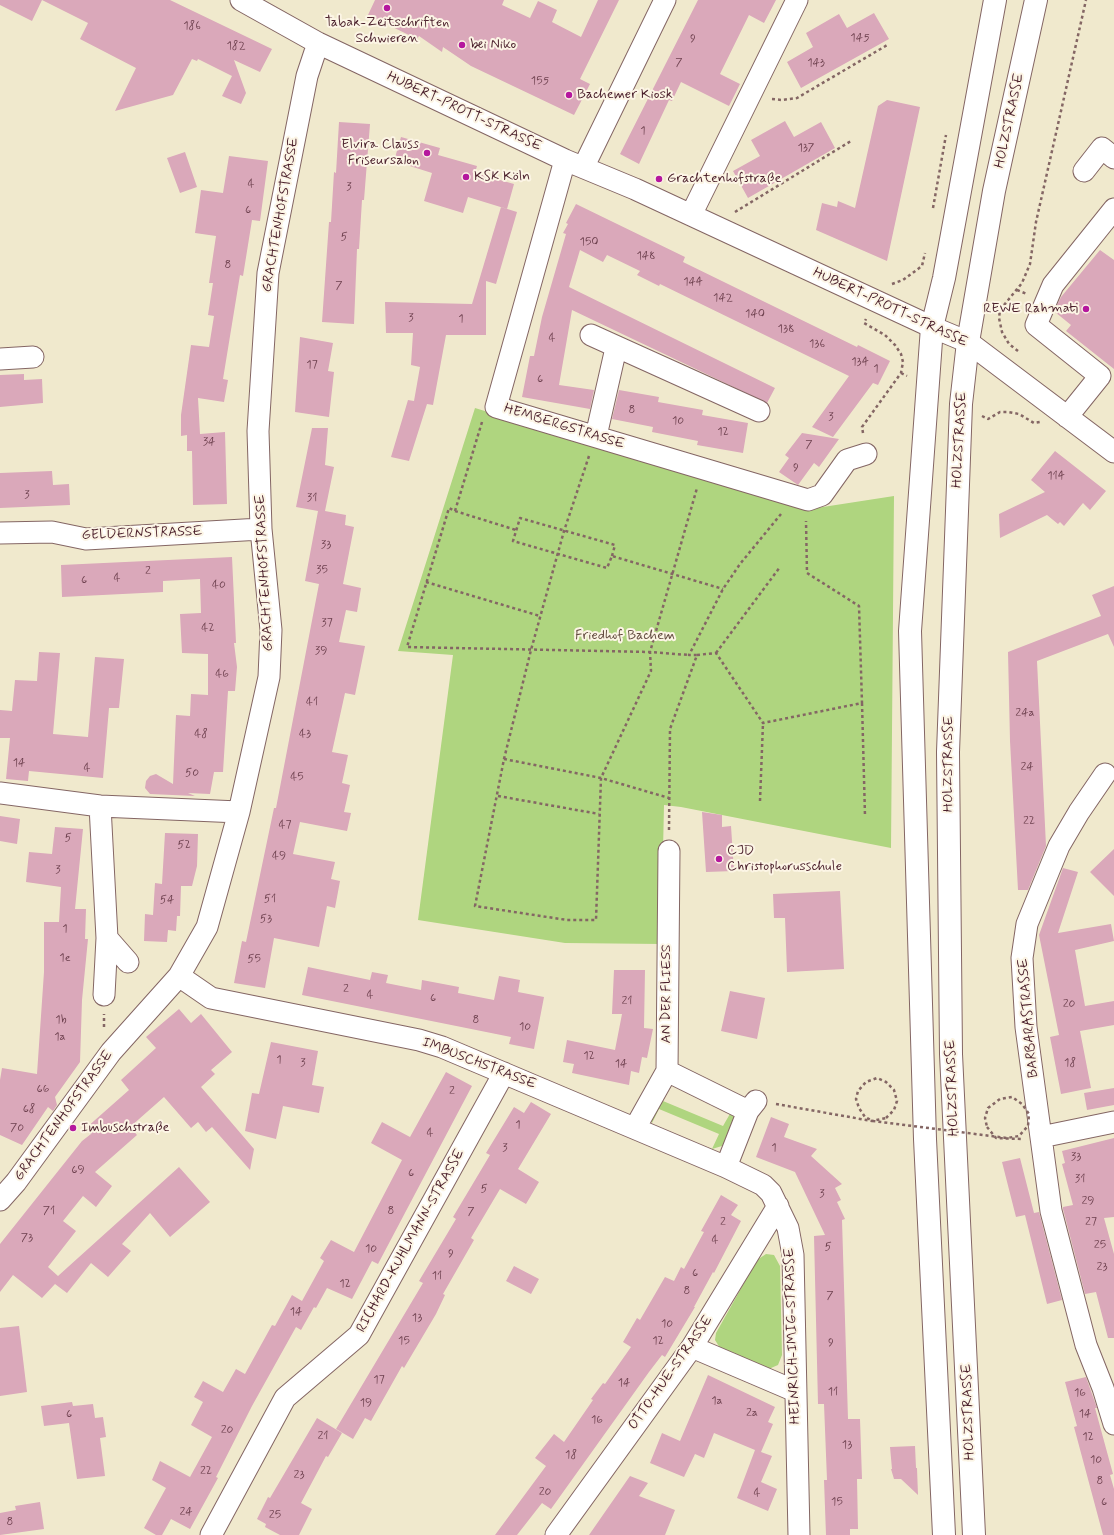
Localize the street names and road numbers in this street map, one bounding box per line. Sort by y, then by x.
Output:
street label: HUBERT-PROTT-STRASSE [384,69,544,155]
street label: HOLZSTRASSE [992,72,1028,170]
street label: GRACHTENHOFSTRASSE [259,136,303,294]
street label: HUBERT-PROTT-STRASSE [810,265,970,351]
street label: HOLZSTRASSE [949,391,971,489]
street label: HEMBERGSTRASSE [502,401,626,453]
street label: GRACHTENHOFSTRASSE [253,494,277,652]
street label: GELDERNSTRASSE [81,523,203,545]
street label: HOLZSTRASSE [941,716,957,812]
street label: AN DER FLIESS [659,945,675,1043]
street label: BARBARASTRASSE [1015,958,1043,1078]
street label: IMBUSCHSTRASSE [420,1035,538,1093]
street label: HOLZSTRASSE [943,1039,963,1137]
street label: GRACHTENHOFSTRASSE [11,1048,117,1184]
street label: RICHARD-KUHLMANN-STRASSE [353,1146,469,1336]
street label: HEINRICH-IMIG-STRASSE [782,1247,804,1425]
street label: OTTO-HUE-STRASSE [625,1313,717,1433]
street label: HOLZSTRASSE [959,1363,979,1461]

